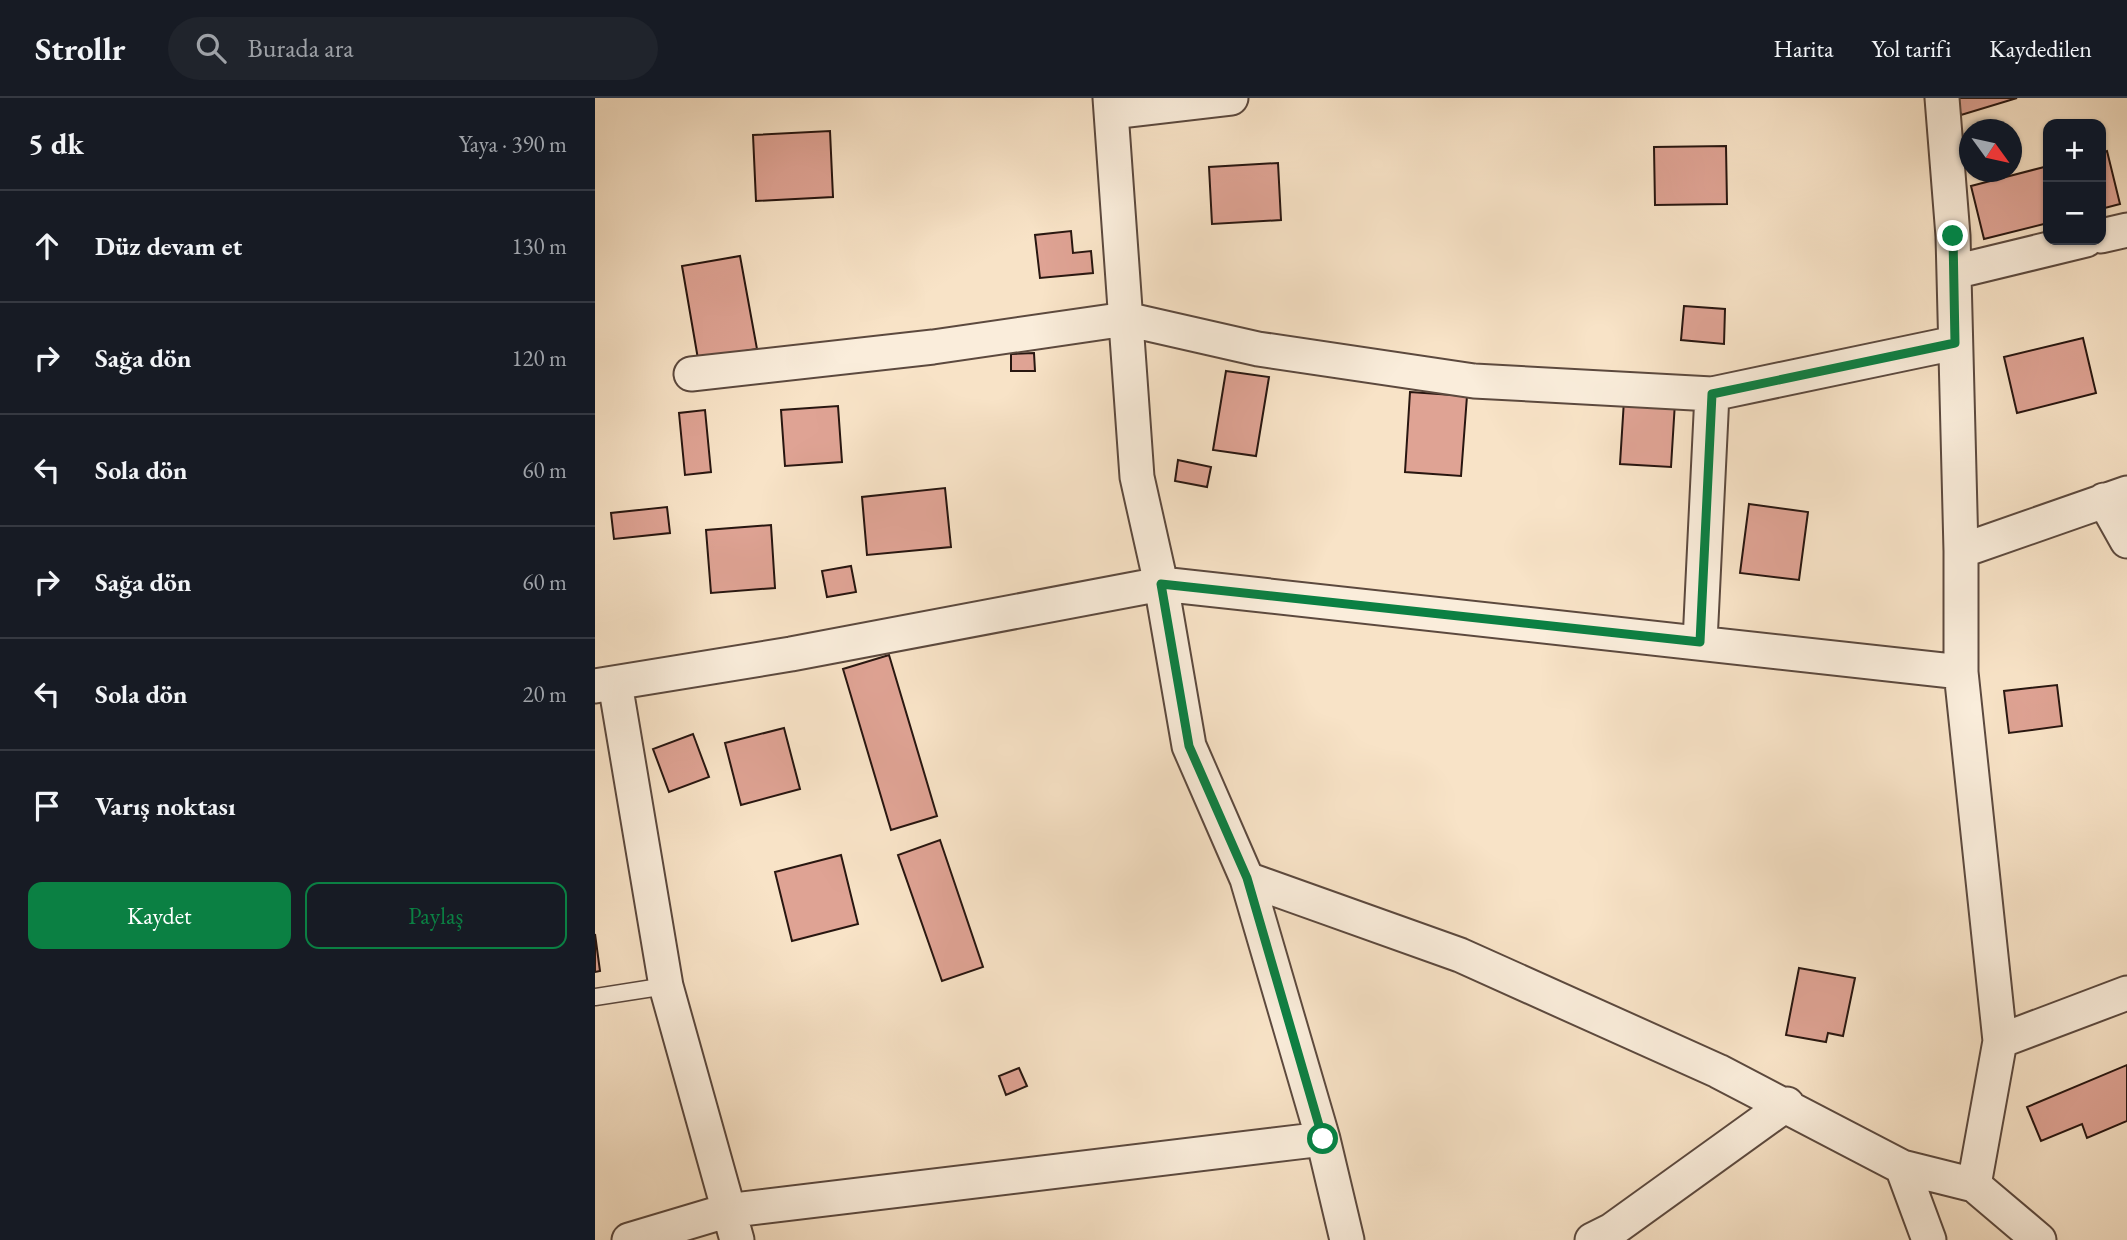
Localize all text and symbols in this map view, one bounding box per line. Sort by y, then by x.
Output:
search box [168,17,658,80]
text: Strollr [35,27,126,70]
icon: search [192,29,230,67]
text: Burada ara [248,31,354,65]
text: Harita [1774,33,1834,64]
text: Yol tarifi [1872,33,1951,64]
text: Kaydedilen [1989,33,2092,64]
north arrow [1959,119,2022,182]
map controls [2043,119,2106,245]
button: + [2043,119,2106,182]
text: 5 dk [28,124,84,163]
text: Yaya · 390 m [459,129,567,159]
button: − [2043,182,2106,245]
route end [1937,220,1968,251]
icon: ahead [28,227,66,265]
text: Düz devam et [95,229,242,263]
text: 130 m [511,231,567,261]
icon: right [28,339,66,377]
text: Sağa dön [95,341,192,375]
text: 120 m [511,343,567,373]
icon: left [28,451,66,489]
text: Sola dön [95,453,188,487]
text: 60 m [522,455,567,485]
icon: right [28,563,66,601]
text: Sağa dön [95,565,192,599]
text: 60 m [522,567,567,597]
icon: left [28,675,66,713]
text: Sola dön [95,677,188,711]
text: 20 m [522,679,567,709]
icon: arrive [28,787,66,825]
text: Varış noktası [95,789,236,823]
button: Kaydet [28,882,291,949]
button: Paylaş [305,882,567,949]
route start [1307,1123,1338,1154]

